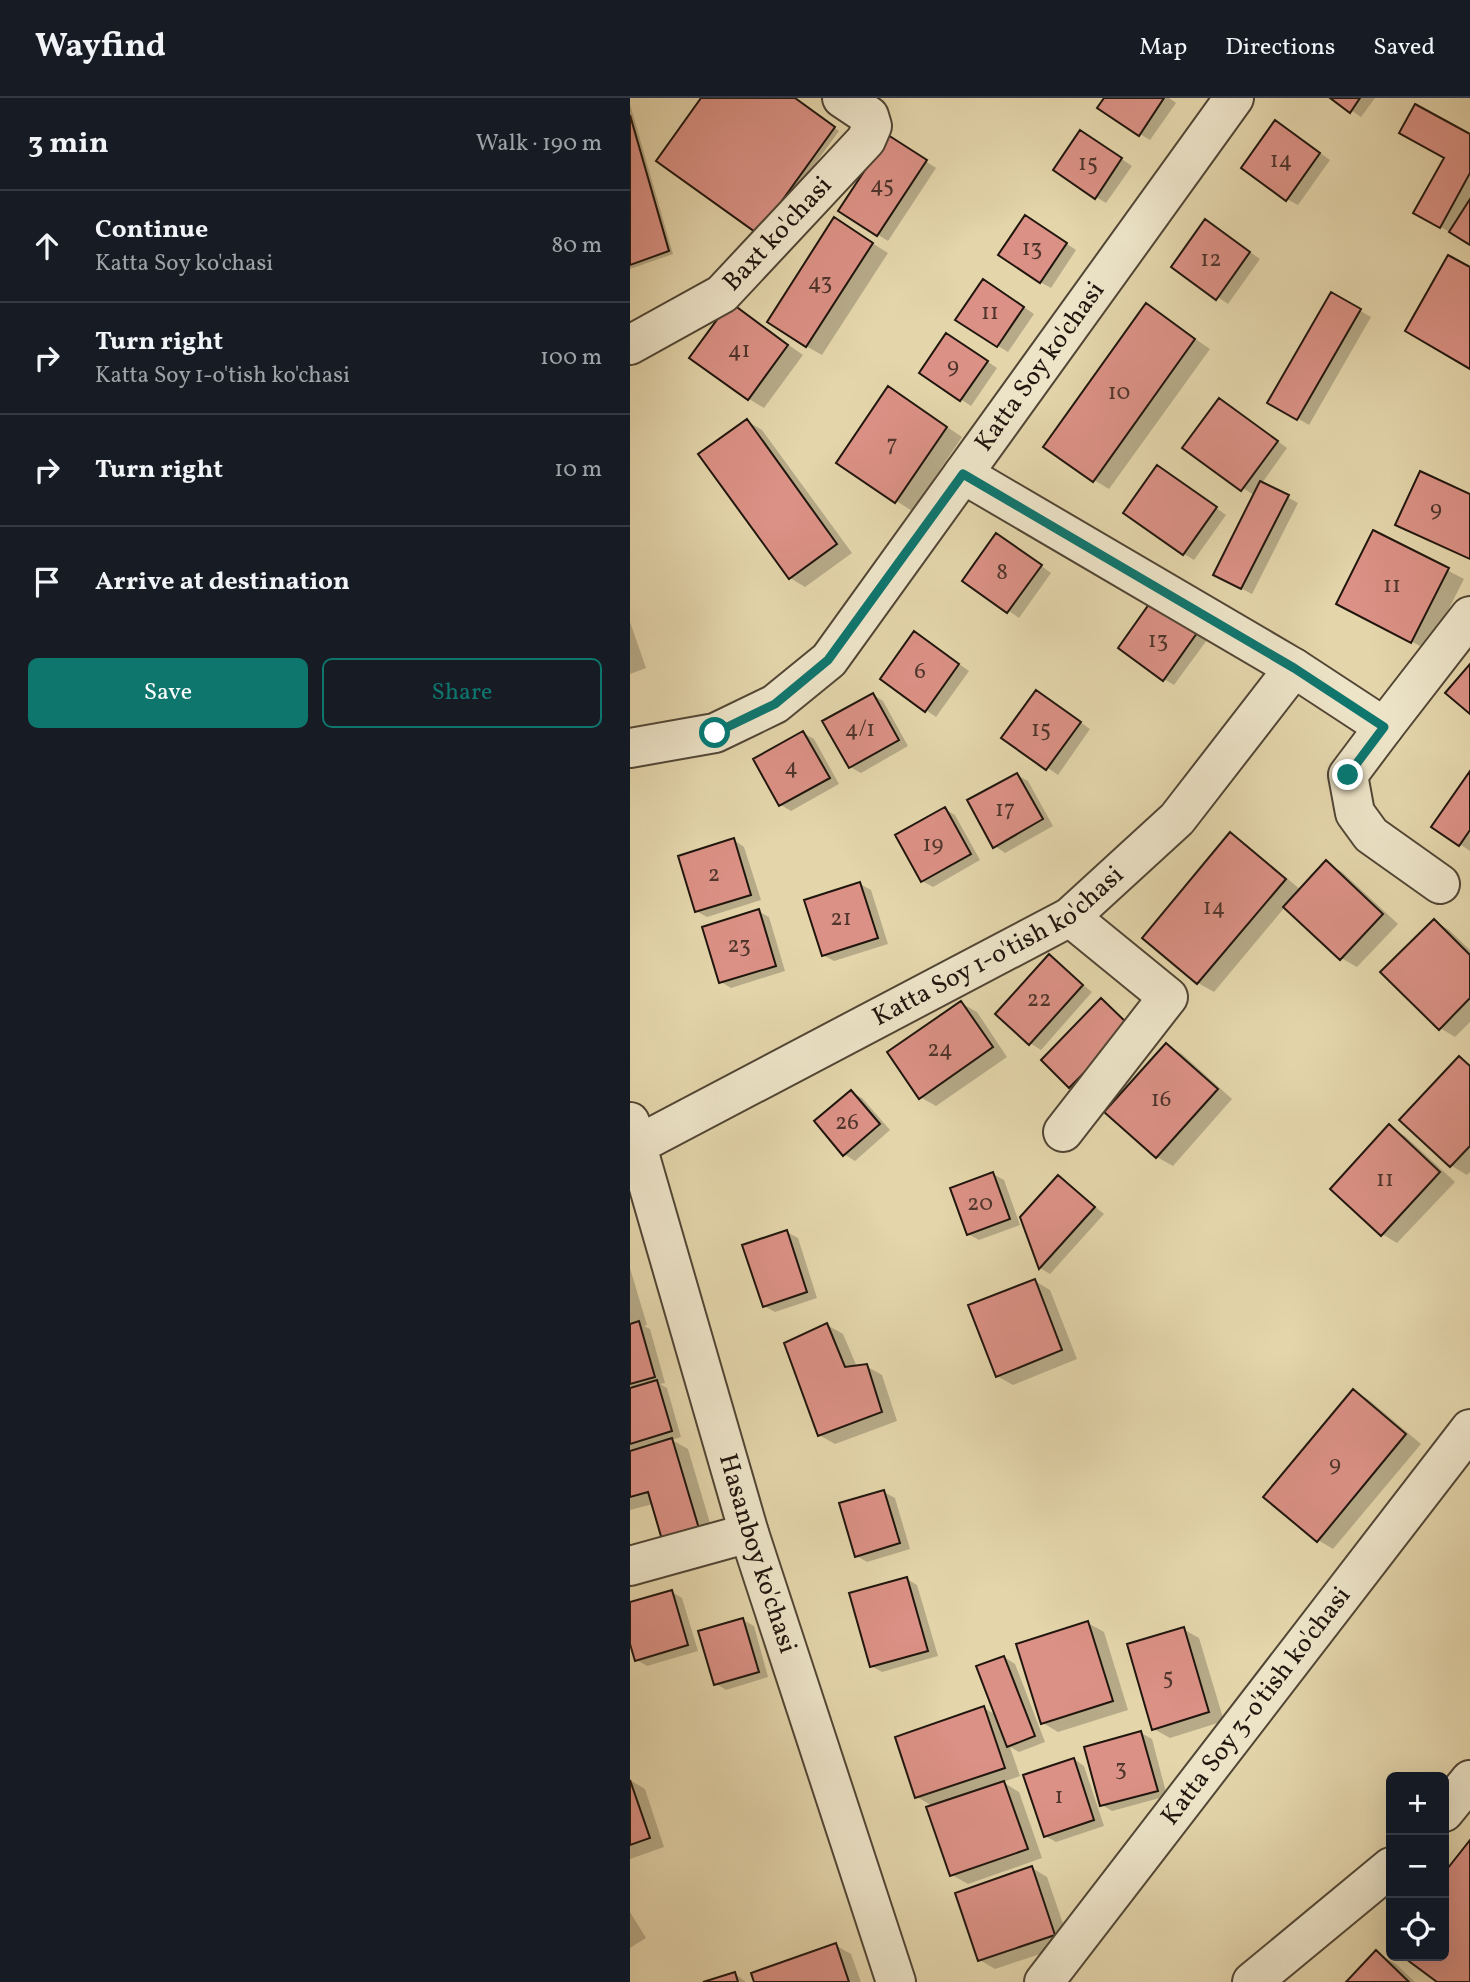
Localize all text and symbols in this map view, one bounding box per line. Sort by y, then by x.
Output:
text: Wayfind [35,25,166,71]
text: Map [1139,31,1187,65]
text: Directions [1225,31,1335,65]
text: Saved [1373,31,1435,65]
text: 3 min [28,123,109,165]
text: Walk · 190 m [476,128,602,160]
house number: 14 [1270,145,1292,177]
house number: 15 [1078,148,1098,180]
street label: Baxt ko'chasi [715,169,841,300]
house number: 45 [870,170,894,202]
text: Continue [95,212,208,248]
icon: ahead [28,227,66,265]
text: 80 m [552,230,602,262]
house number: 13 [1022,233,1042,265]
house number: 12 [1200,244,1222,276]
text: Katta Soy ko'chasi [95,248,273,280]
house number: 43 [808,267,832,299]
street label: Katta Soy ko'chasi [967,274,1114,459]
house number: 11 [981,297,999,329]
text: Turn right [95,324,223,360]
house number: 41 [728,335,750,367]
icon: right [28,339,66,377]
text: 100 m [540,342,602,374]
house number: 9 [947,351,959,383]
text: Katta Soy 1-o'tish ko'chasi [95,360,350,392]
house number: 10 [1108,377,1130,409]
house number: 7 [886,429,898,461]
icon: right [28,451,66,489]
text: Turn right [95,452,223,488]
text: 10 m [554,454,602,486]
house number: 9 [1430,494,1442,526]
house number: 8 [996,557,1008,589]
icon: arrive [28,563,66,601]
text: Arrive at destination [95,564,350,600]
house number: 11 [1383,570,1401,602]
house number: 13 [1148,625,1168,657]
house number: 6 [914,656,926,688]
button: Save [28,658,308,728]
button: Share [322,658,602,728]
house number: 4/1 [845,714,875,746]
house number: 15 [1031,714,1051,746]
route start [699,717,730,748]
house number: 4 [784,752,798,784]
route end [1332,759,1363,790]
house number: 17 [995,794,1015,826]
house number: 19 [923,829,943,861]
street label: Katta Soy 1-o'tish ko'chasi [866,858,1132,1036]
house number: 2 [708,859,720,891]
house number: 14 [1203,892,1225,924]
house number: 21 [830,903,852,935]
house number: 23 [727,930,751,962]
house number: 22 [1027,984,1051,1016]
house number: 24 [927,1034,953,1066]
house number: 16 [1151,1084,1171,1116]
house number: 26 [835,1107,859,1139]
house number: 11 [1376,1164,1394,1196]
house number: 20 [967,1188,993,1220]
house number: 9 [1329,1449,1341,1481]
street label: Hasanboy ko'chasi [709,1450,805,1658]
street label: Katta Soy 3-o'tish ko'chasi [1153,1580,1360,1833]
house number: 5 [1162,1662,1174,1694]
house number: 3 [1115,1753,1127,1785]
map controls [1386,1772,1449,1961]
button: + [1386,1772,1449,1835]
house number: 1 [1055,1781,1063,1813]
button: − [1386,1835,1449,1898]
button: locate [1386,1898,1449,1961]

